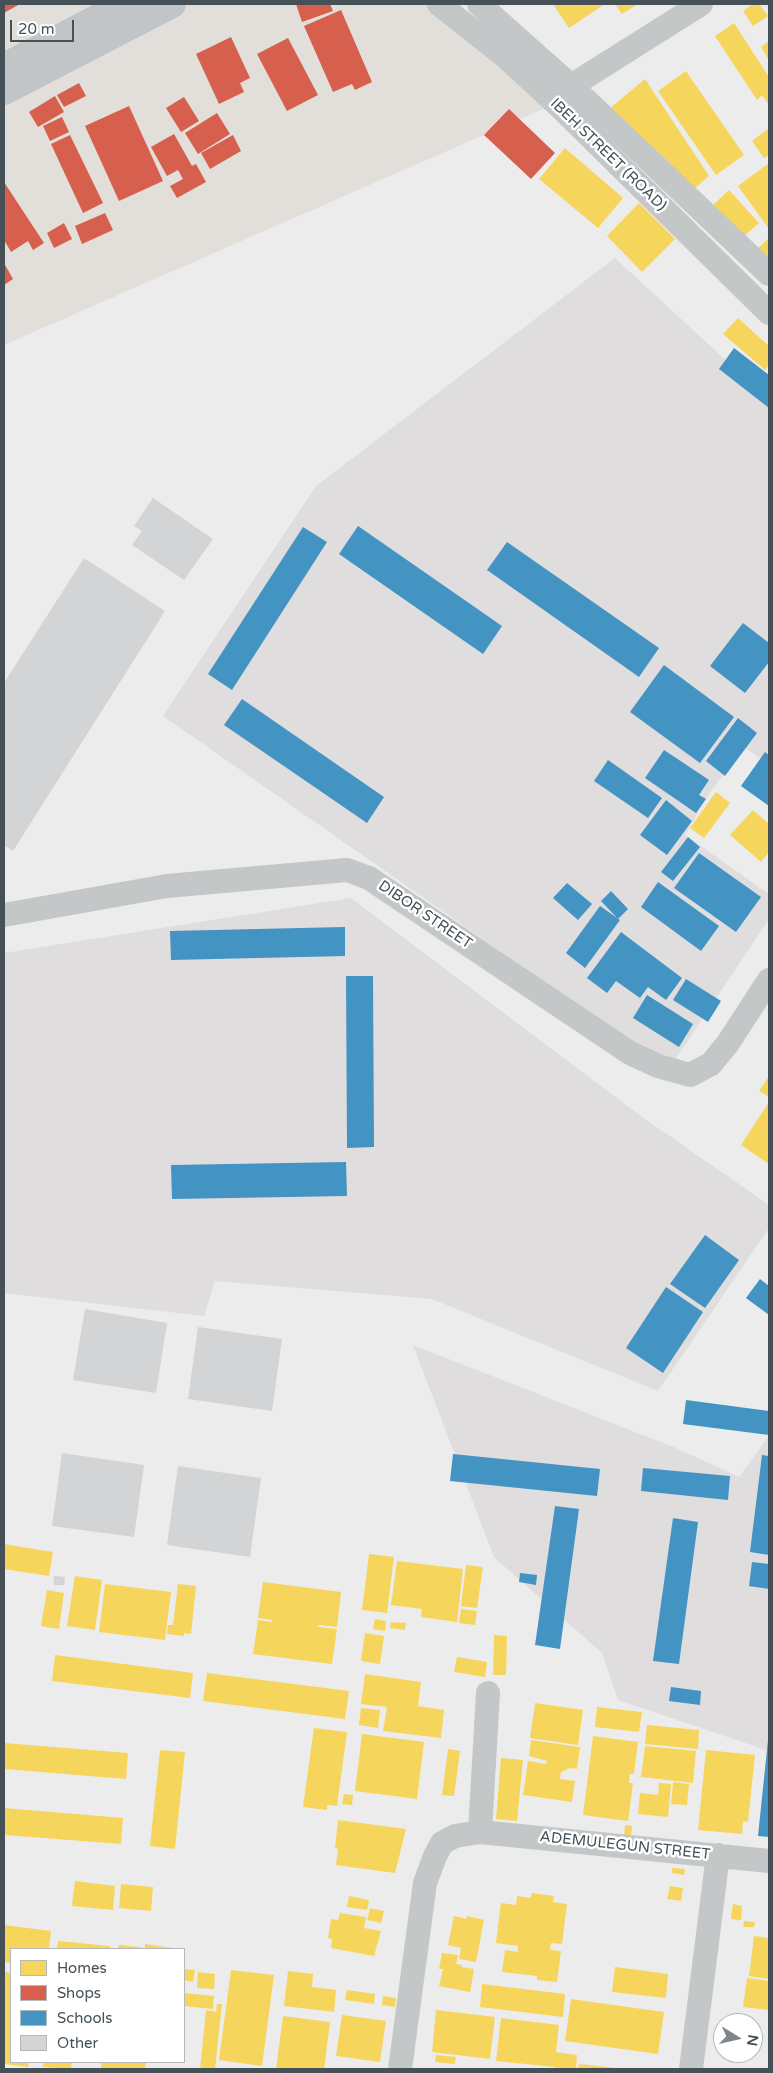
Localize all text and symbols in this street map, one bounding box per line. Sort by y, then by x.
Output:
scale bar [12,10,76,42]
text: 20 m [18,20,55,38]
street label: IBEH STREET (ROAD) [546,95,670,215]
street label: DIBOR STREET [375,877,475,953]
street label: ADEMULEGUN STREET [539,1828,711,1864]
legend [10,1948,185,2063]
text: Homes [57,1959,107,1977]
text: Shops [57,1984,101,2002]
text: Schools [57,2009,113,2027]
north arrow [713,2013,763,2063]
text: N [743,2033,762,2047]
text: Other [57,2034,98,2052]

